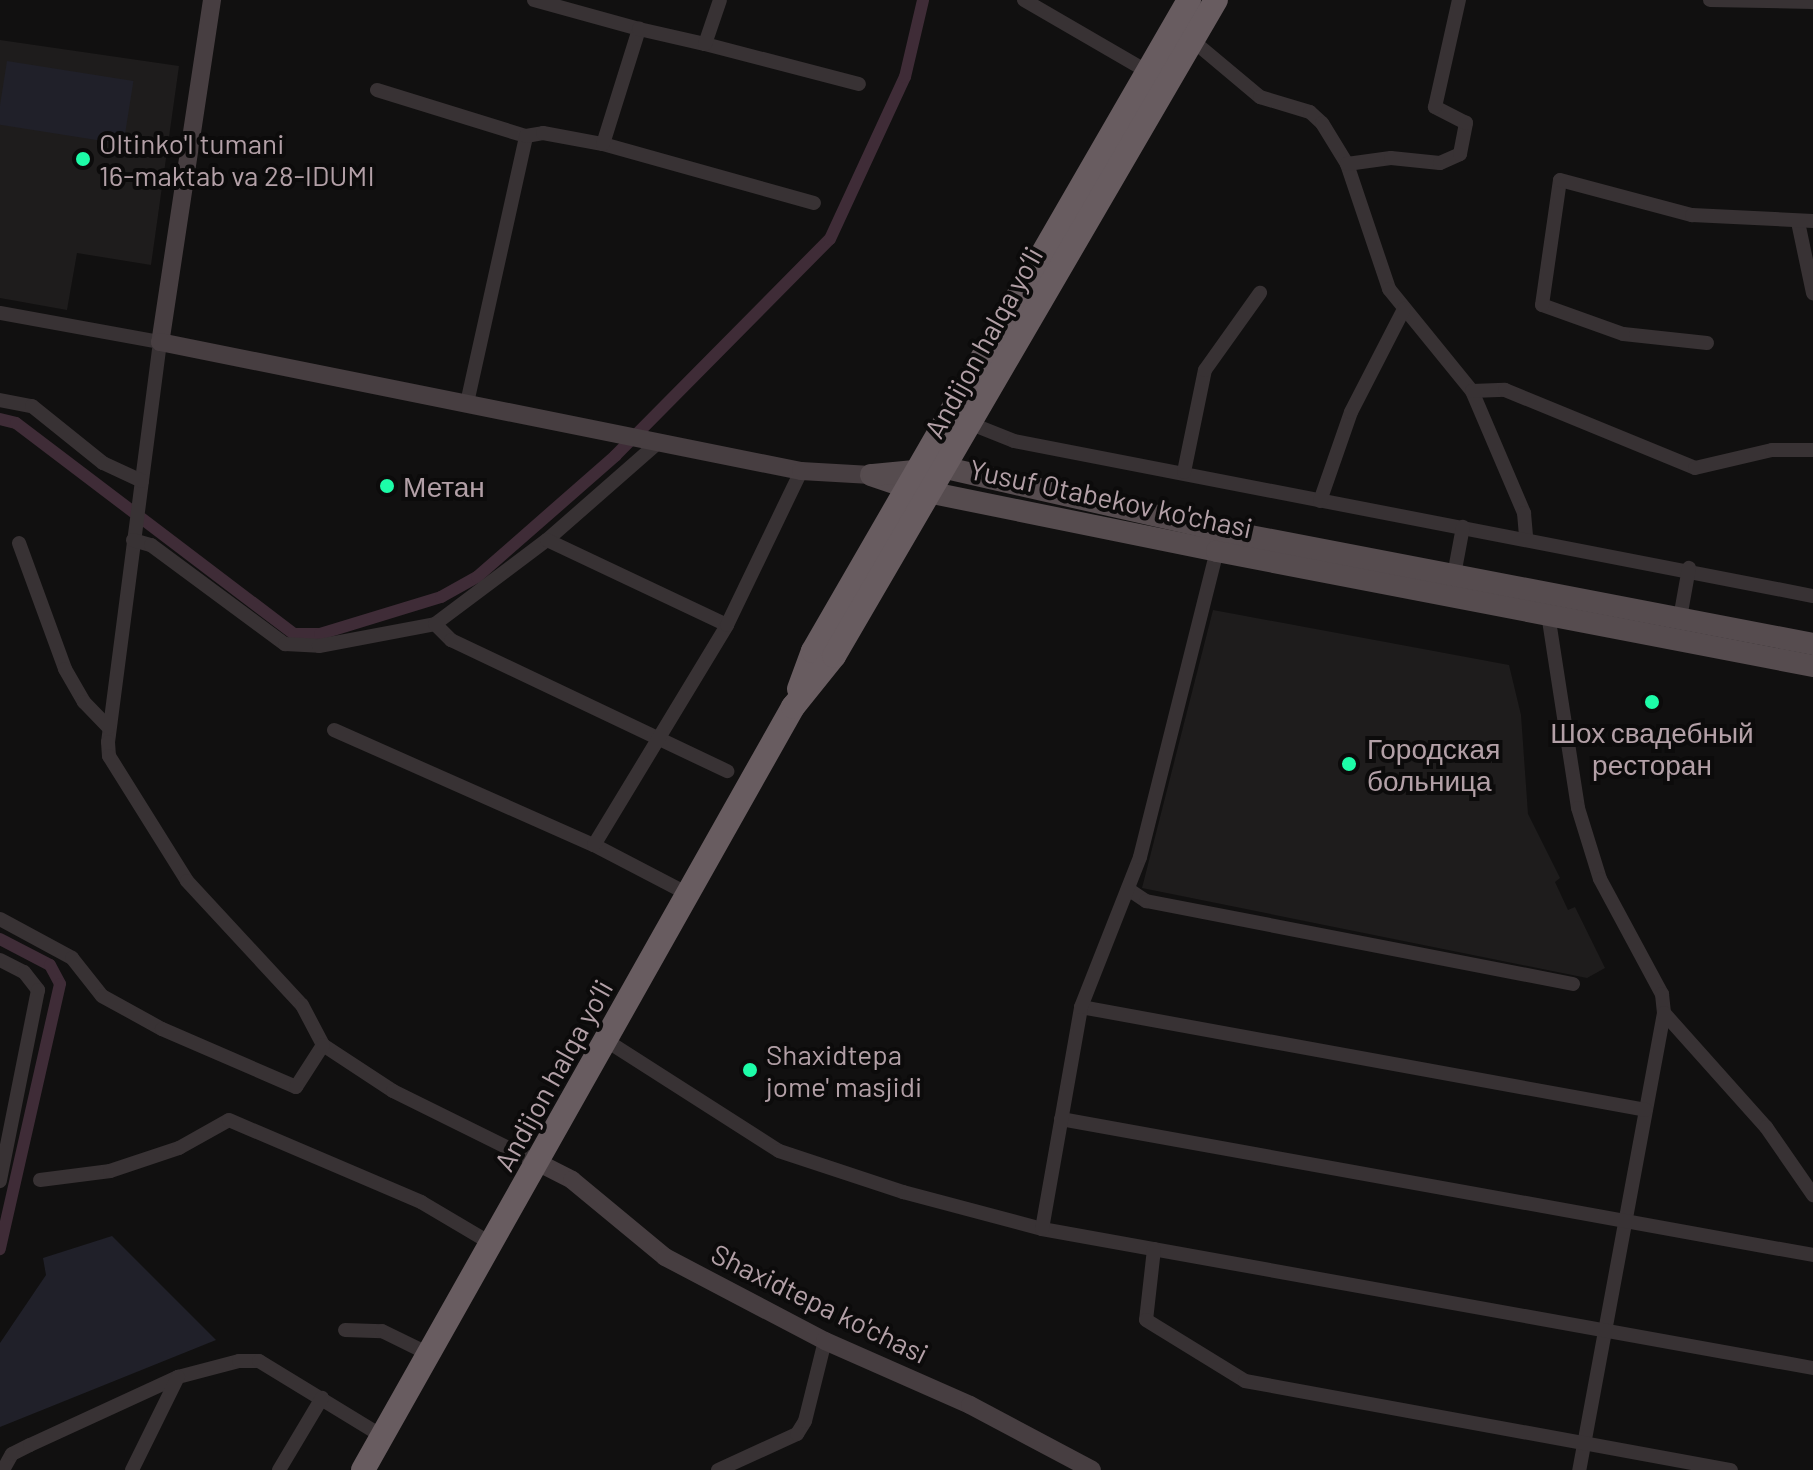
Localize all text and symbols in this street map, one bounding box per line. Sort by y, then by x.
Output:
place label: Oltinko'l tumani 16-maktab va 28-IDUMI [99,126,375,192]
marker: Oltinko'l tumani 16-maktab va 28-IDUMI [74,150,92,168]
street label: Andijon halqa yo‘li [917,240,1049,444]
street label: Yusuf Otabekov ko'chasi [966,452,1256,544]
place label: Метан [403,469,485,503]
marker: Метан [378,477,396,495]
marker: Шох свадебный ресторан [1643,693,1661,711]
place label: Шох свадебный ресторан [1550,715,1754,781]
place label: Городская больница [1367,731,1500,797]
marker: Городская больница [1338,753,1360,775]
street label: Andijon halqa yo‘li [487,973,619,1177]
place label: Shaxidtepa jome' masjidi [766,1037,922,1103]
marker: Shaxidtepa jome' masjidi [741,1061,759,1079]
street label: Shaxidtepa ko'chasi [706,1236,934,1370]

